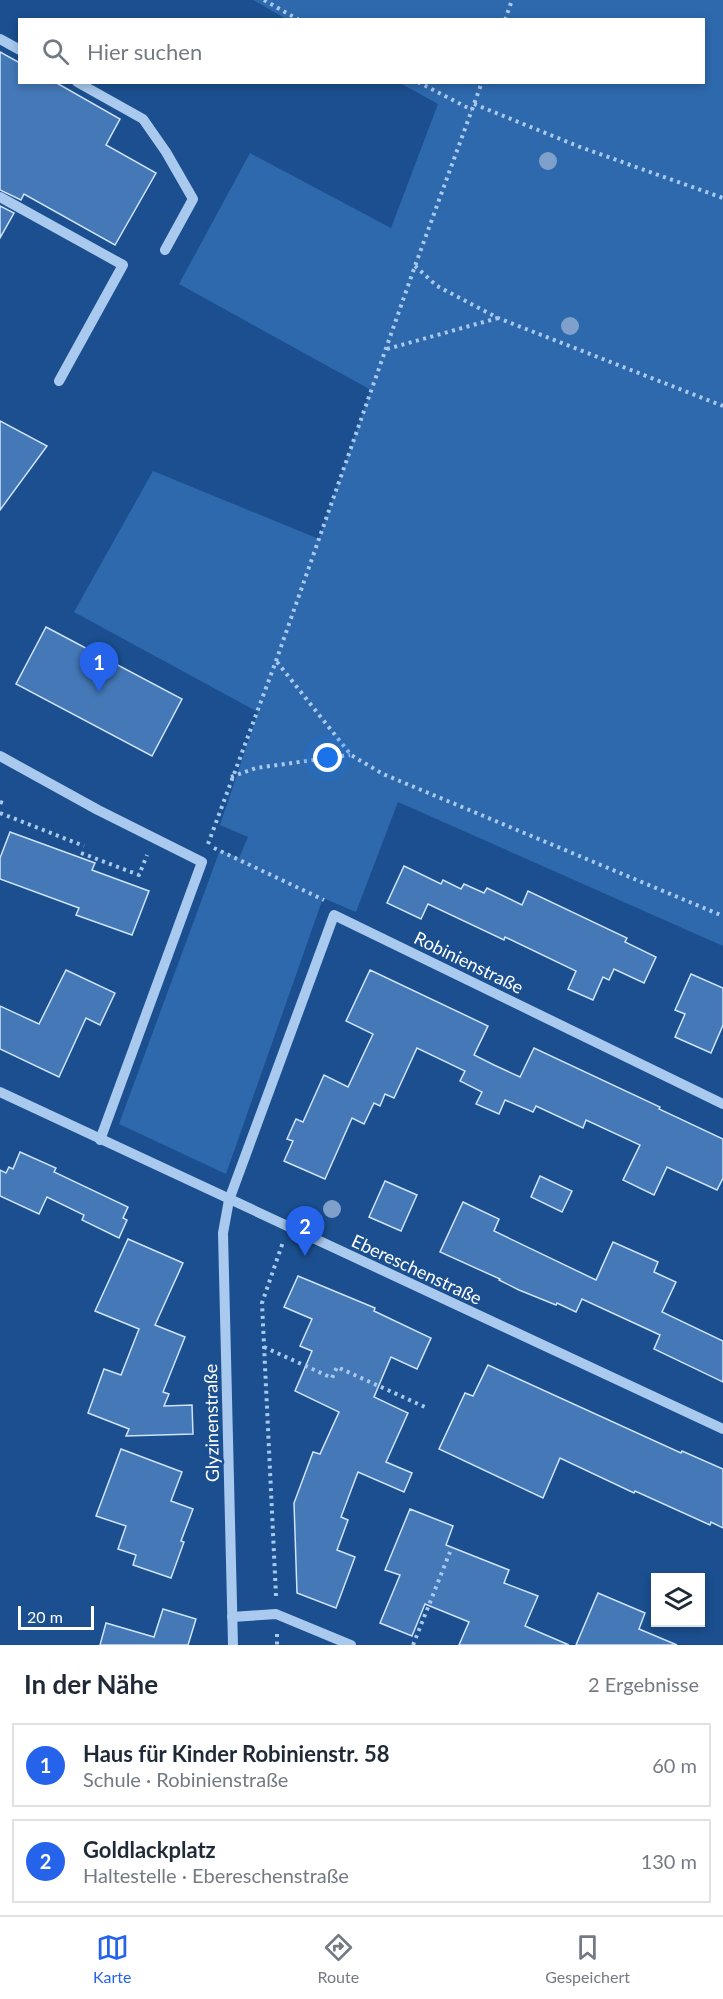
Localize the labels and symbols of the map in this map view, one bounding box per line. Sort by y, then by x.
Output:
pin: 1 [80,642,118,692]
your location [313,743,342,772]
street label: Robinienstraße [411,926,527,998]
pin: 2 [286,1206,324,1256]
street label: Ebereschenstraße [348,1229,486,1309]
street label: Glyzinenstraße [199,1364,223,1482]
scale bar [18,1603,94,1630]

